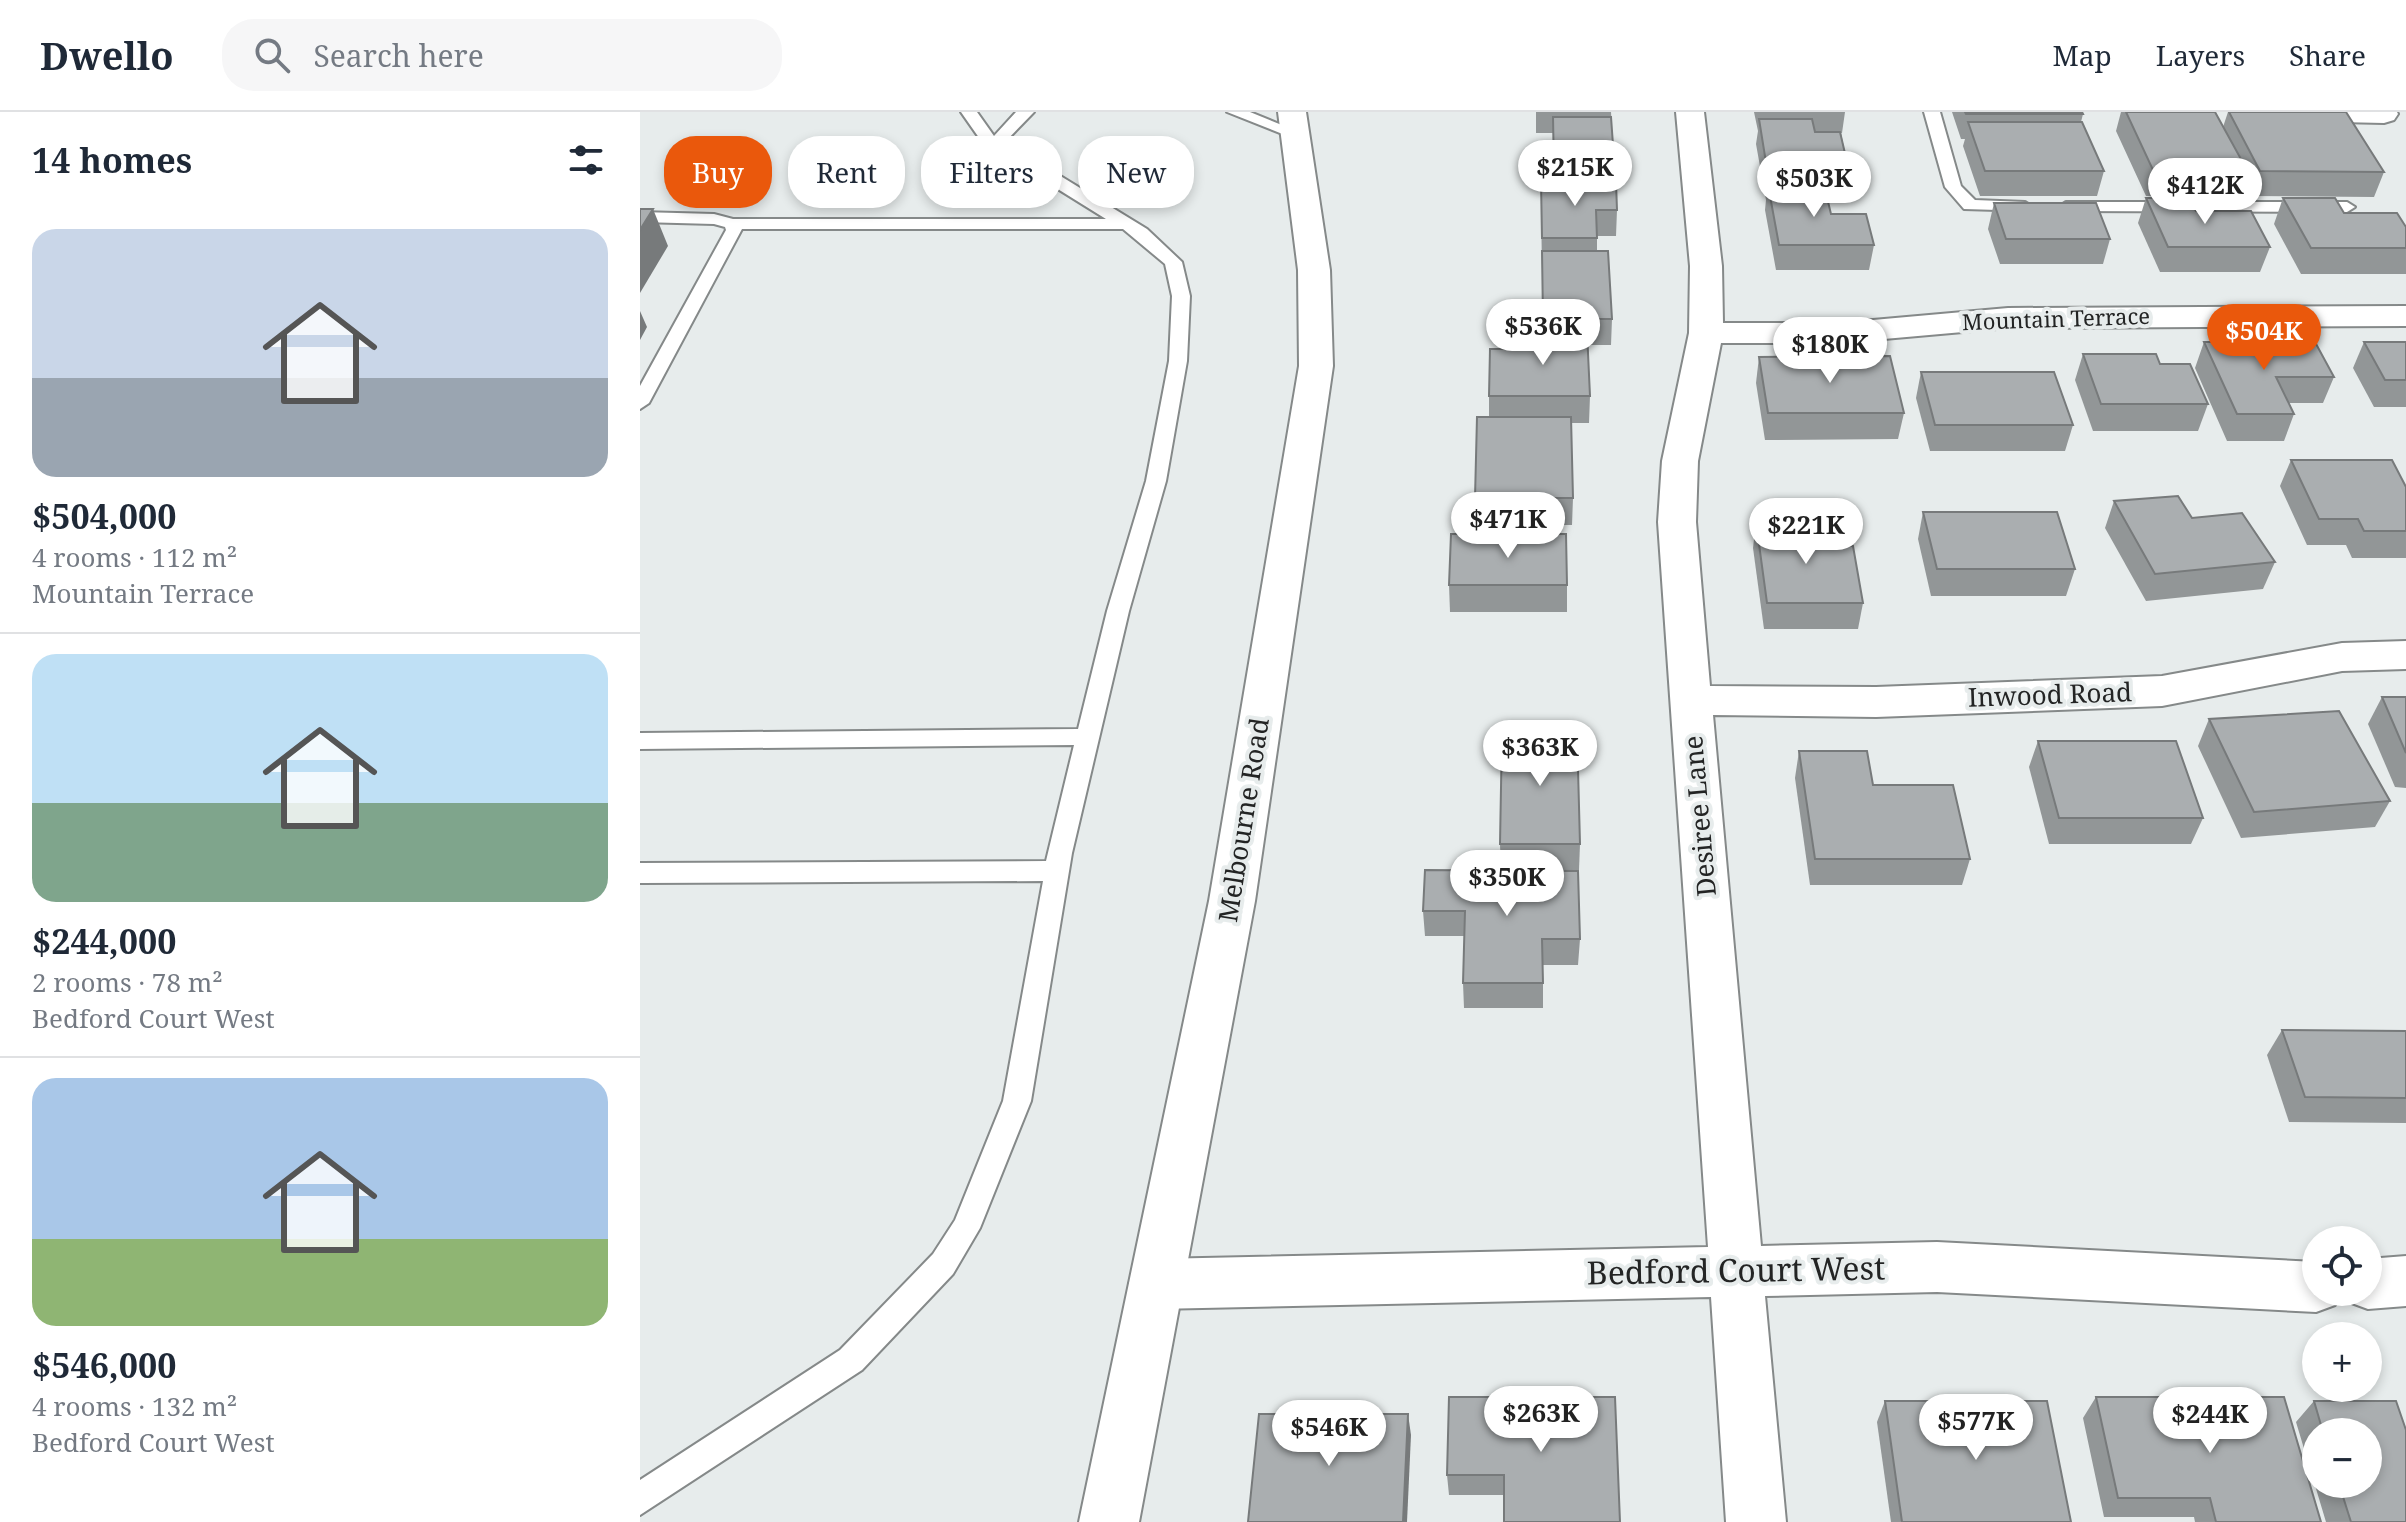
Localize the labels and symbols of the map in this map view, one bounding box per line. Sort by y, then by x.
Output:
pin: $215K [1519,140,1631,208]
pin: $503K [1758,151,1870,219]
pin: $412K [2149,158,2261,226]
pin: $536K [1487,299,1599,367]
street label: Mountain Terrace [1961,300,2150,336]
pin: $504K [2208,304,2320,372]
pin: $180K [1774,317,1886,385]
pin: $471K [1452,492,1564,560]
pin: $221K [1750,498,1862,566]
street label: Inwood Road [1967,673,2133,715]
street label: Melbourne Road [1209,715,1277,924]
pin: $363K [1484,720,1596,788]
street label: Desiree Lane [1674,734,1724,898]
pin: $350K [1451,850,1563,918]
street label: Bedford Court West [1586,1245,1886,1294]
pin: $263K [1485,1386,1597,1454]
pin: $244K [2154,1387,2266,1455]
pin: $577K [1920,1394,2032,1462]
pin: $546K [1273,1400,1385,1468]

